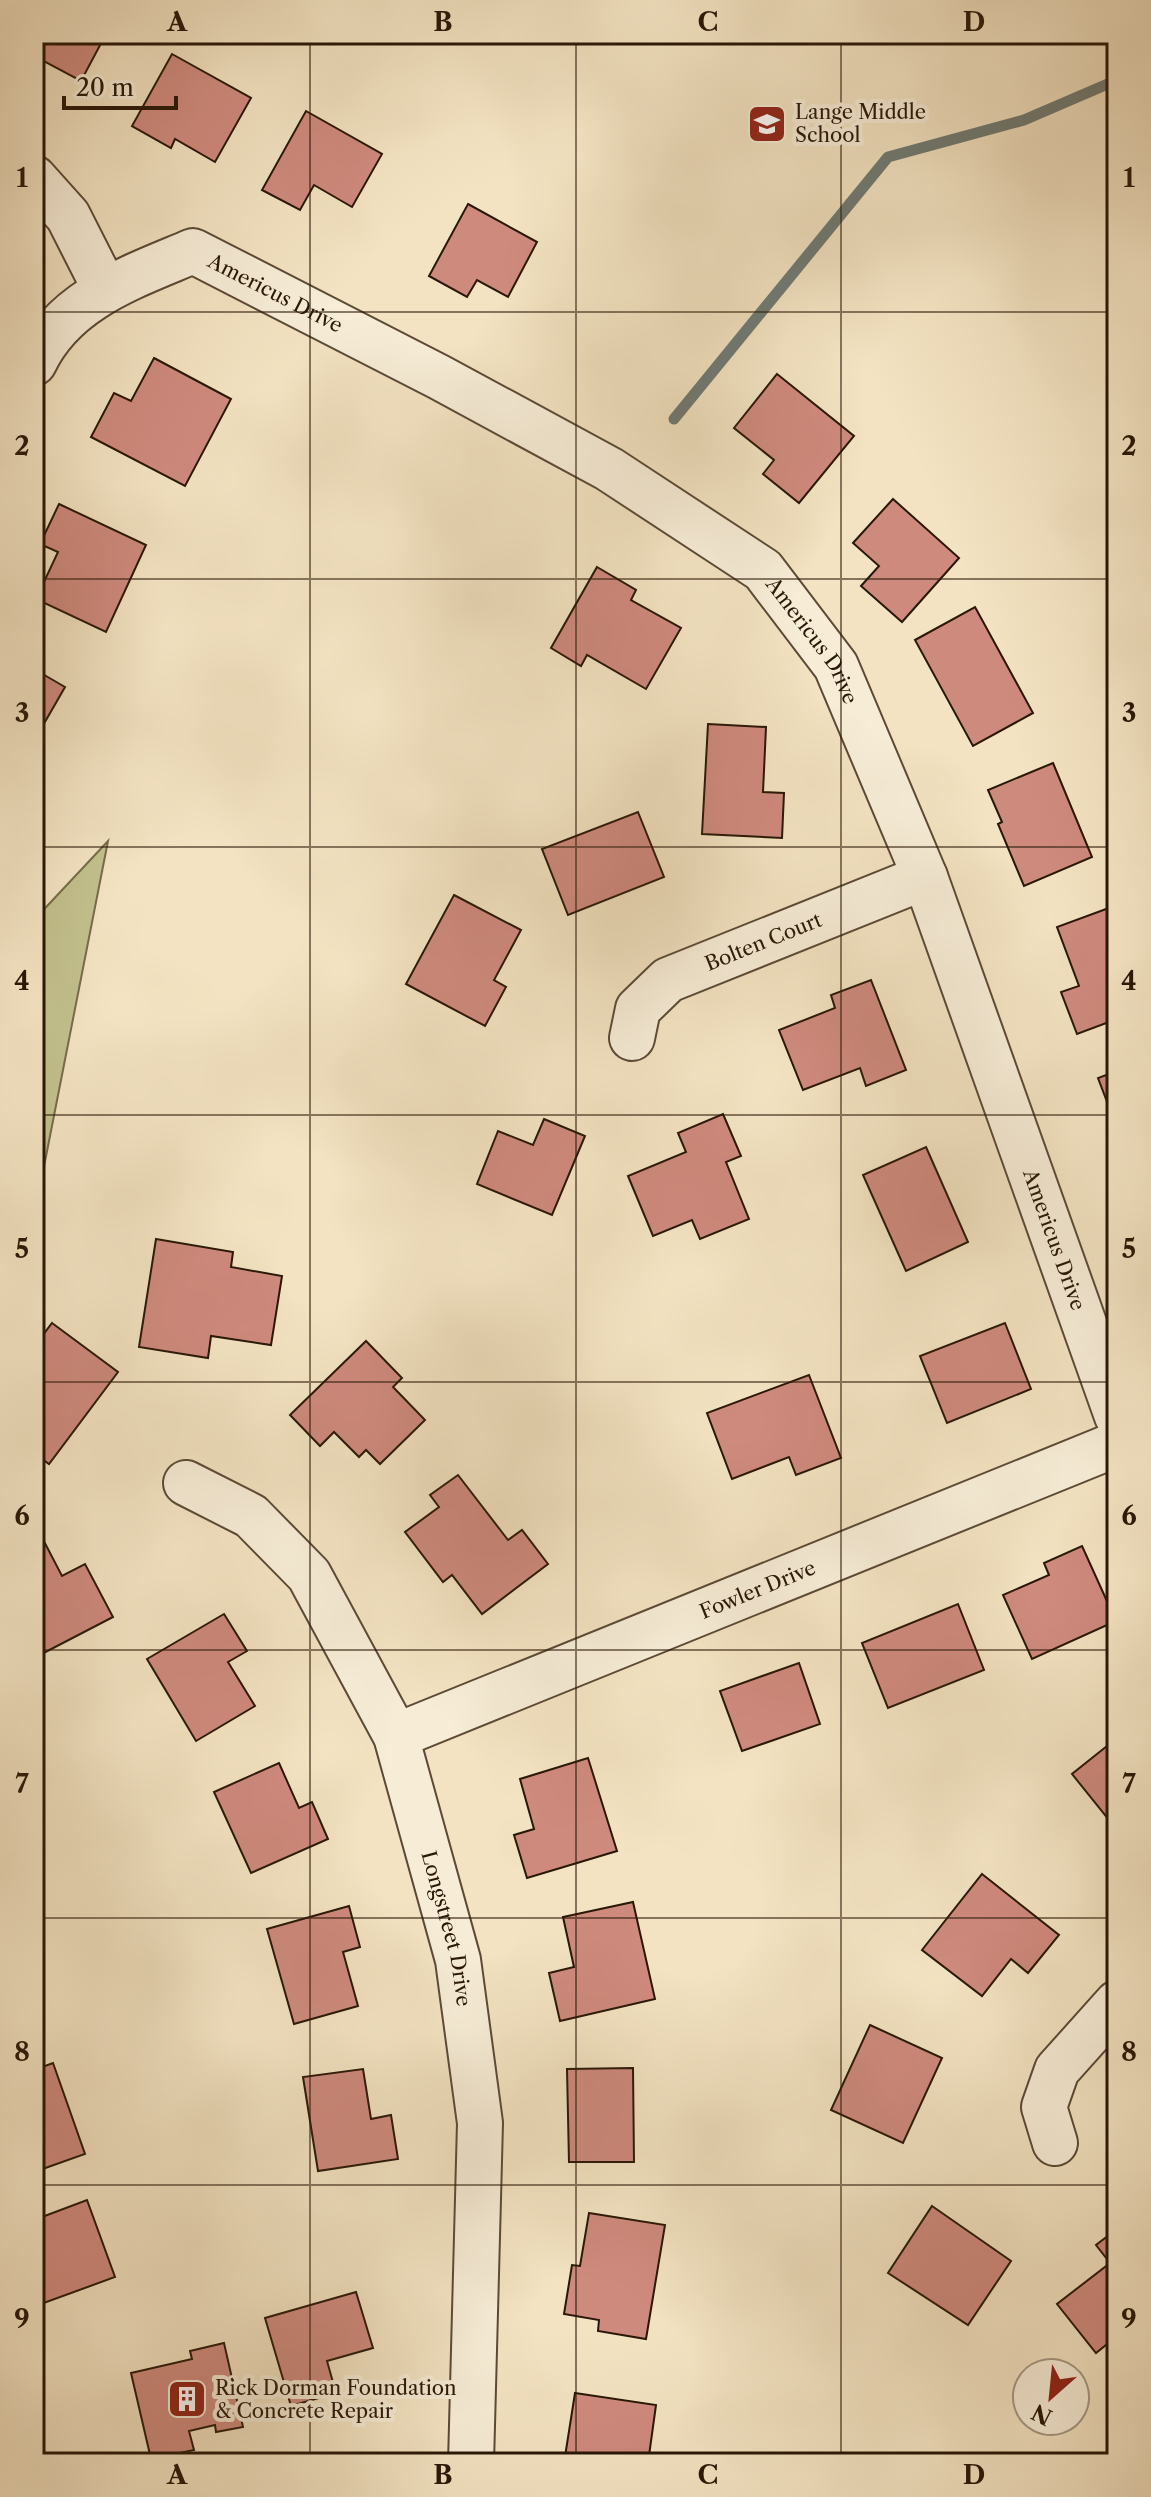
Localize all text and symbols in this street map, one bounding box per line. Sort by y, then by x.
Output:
text: A [166,6,188,38]
text: B [433,6,453,38]
text: C [698,6,718,38]
text: D [963,6,985,38]
scale bar [64,60,176,110]
text: 20 m [76,73,134,102]
place label: Lange Middle School [795,100,926,147]
school or university icon: Lange Middle School [746,103,788,145]
text: 1 [16,162,28,194]
text: 1 [1123,162,1135,194]
street label: Americus Drive [203,248,347,338]
text: 2 [14,430,30,462]
text: 2 [1121,430,1137,462]
street label: Americus Drive [760,572,863,708]
text: 3 [15,697,29,729]
text: 3 [1122,697,1136,729]
street label: Bolten Court [701,908,825,976]
text: 4 [14,965,30,997]
text: 4 [1121,965,1137,997]
street label: Americus Drive [1018,1165,1090,1313]
text: 5 [15,1233,29,1265]
text: 5 [1122,1233,1136,1265]
text: 6 [14,1500,30,1532]
text: 6 [1121,1500,1137,1532]
street label: Fowler Drive [696,1555,819,1624]
text: 7 [15,1768,29,1800]
text: 7 [1122,1768,1136,1800]
street label: Longstreet Drive [416,1848,476,2008]
text: 8 [14,2036,30,2068]
text: 8 [1121,2036,1137,2068]
text: 9 [14,2303,30,2335]
text: 9 [1121,2303,1137,2335]
north arrow [1011,2357,1091,2437]
place label: Rick Dorman Foundation & Concrete Repair [215,2376,457,2423]
building icon: Rick Dorman Foundation & Concrete Repair [166,2378,208,2420]
text: N [1027,2398,1057,2431]
text: A [166,2459,188,2491]
text: B [433,2459,453,2491]
text: C [698,2459,718,2491]
text: D [963,2459,985,2491]

